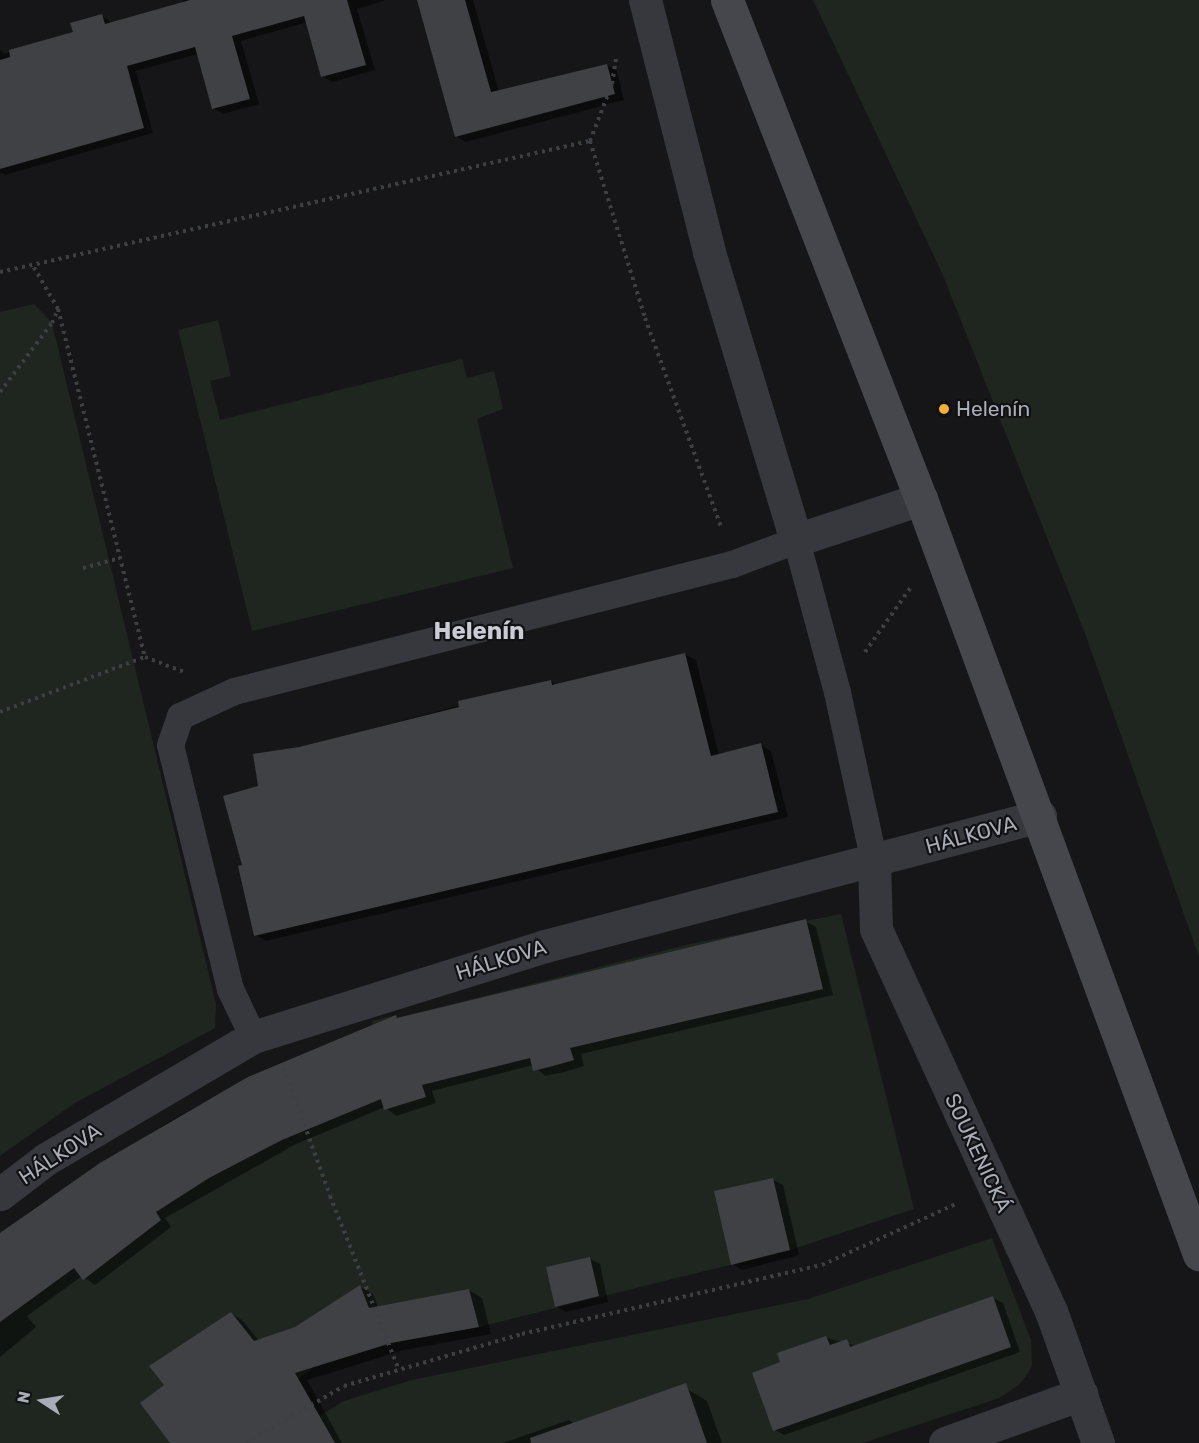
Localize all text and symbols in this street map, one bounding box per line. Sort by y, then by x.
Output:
place label: Helenín [956,396,1030,422]
marker: Helenín [937,402,951,416]
district label: Helenín [434,618,524,646]
street label: HÁLKOVA [923,811,1019,859]
street label: HÁLKOVA [453,934,549,986]
street label: SOUKENICKÁ [939,1090,1017,1216]
street label: HÁLKOVA [14,1118,106,1190]
north arrow [12,1371,72,1431]
text: N [13,1390,34,1405]

